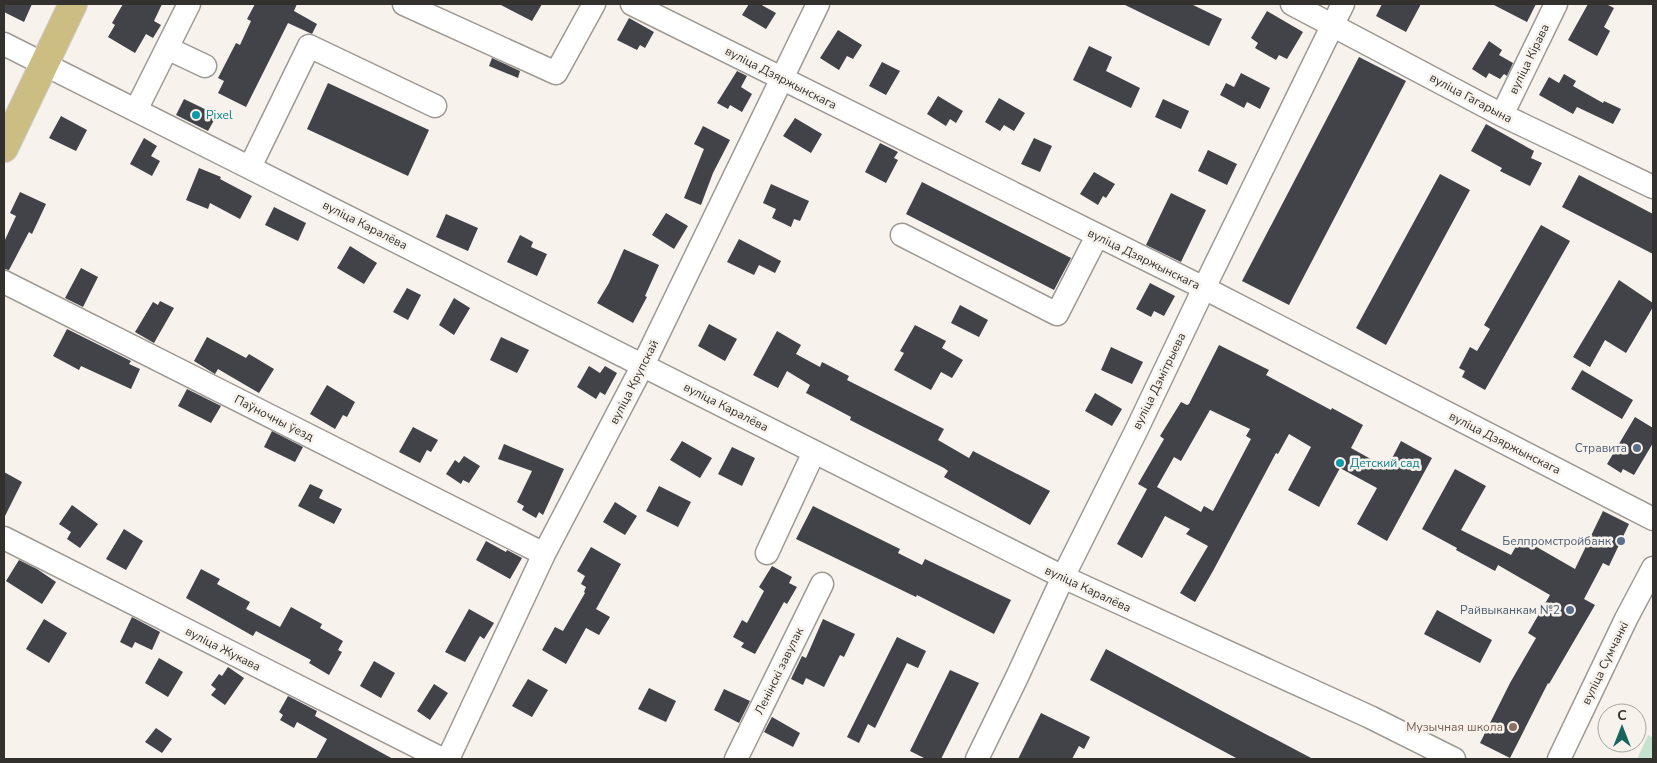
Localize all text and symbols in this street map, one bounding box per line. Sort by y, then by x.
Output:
street label: вуліца Кірава [1505,21,1553,97]
street label: вуліца Дзяржынскага [722,43,840,113]
street label: вуліца Гагарына [1427,69,1515,127]
place label: Pixel [206,107,233,123]
marker: Pixel [190,109,202,121]
street label: вуліца Каралёва [320,197,410,253]
street label: вуліца Дзяржынскага [1085,225,1203,293]
street label: вуліца Дзмітрыева [1129,330,1189,432]
street label: вуліца Крупскай [606,337,662,427]
street label: вуліца Каралёва [681,379,771,435]
street label: Паўночны ўезд [232,391,316,445]
street label: вуліца Дзяржынскага [1446,408,1564,478]
place label: Стравита [1575,440,1627,456]
marker: Стравита [1631,442,1643,454]
place label: Детский сад [1350,455,1419,471]
marker: Детский сад [1334,457,1346,469]
place label: Белпромстройбанк [1502,533,1612,549]
marker: Белпромстройбанк [1615,535,1627,547]
street label: вуліца Каралёва [1042,562,1134,616]
place label: Райвыканкам №2 [1460,602,1560,618]
marker: Райвыканкам №2 [1564,604,1576,616]
street label: вуліца Сумчанкі [1578,619,1632,707]
street label: вуліца Жукава [183,623,263,675]
street label: Ленінскі завулак [751,624,807,717]
north arrow [1597,703,1647,753]
text: С [1617,706,1627,725]
place label: Музычная школа [1406,719,1503,735]
marker: Музычная школа [1507,721,1519,733]

